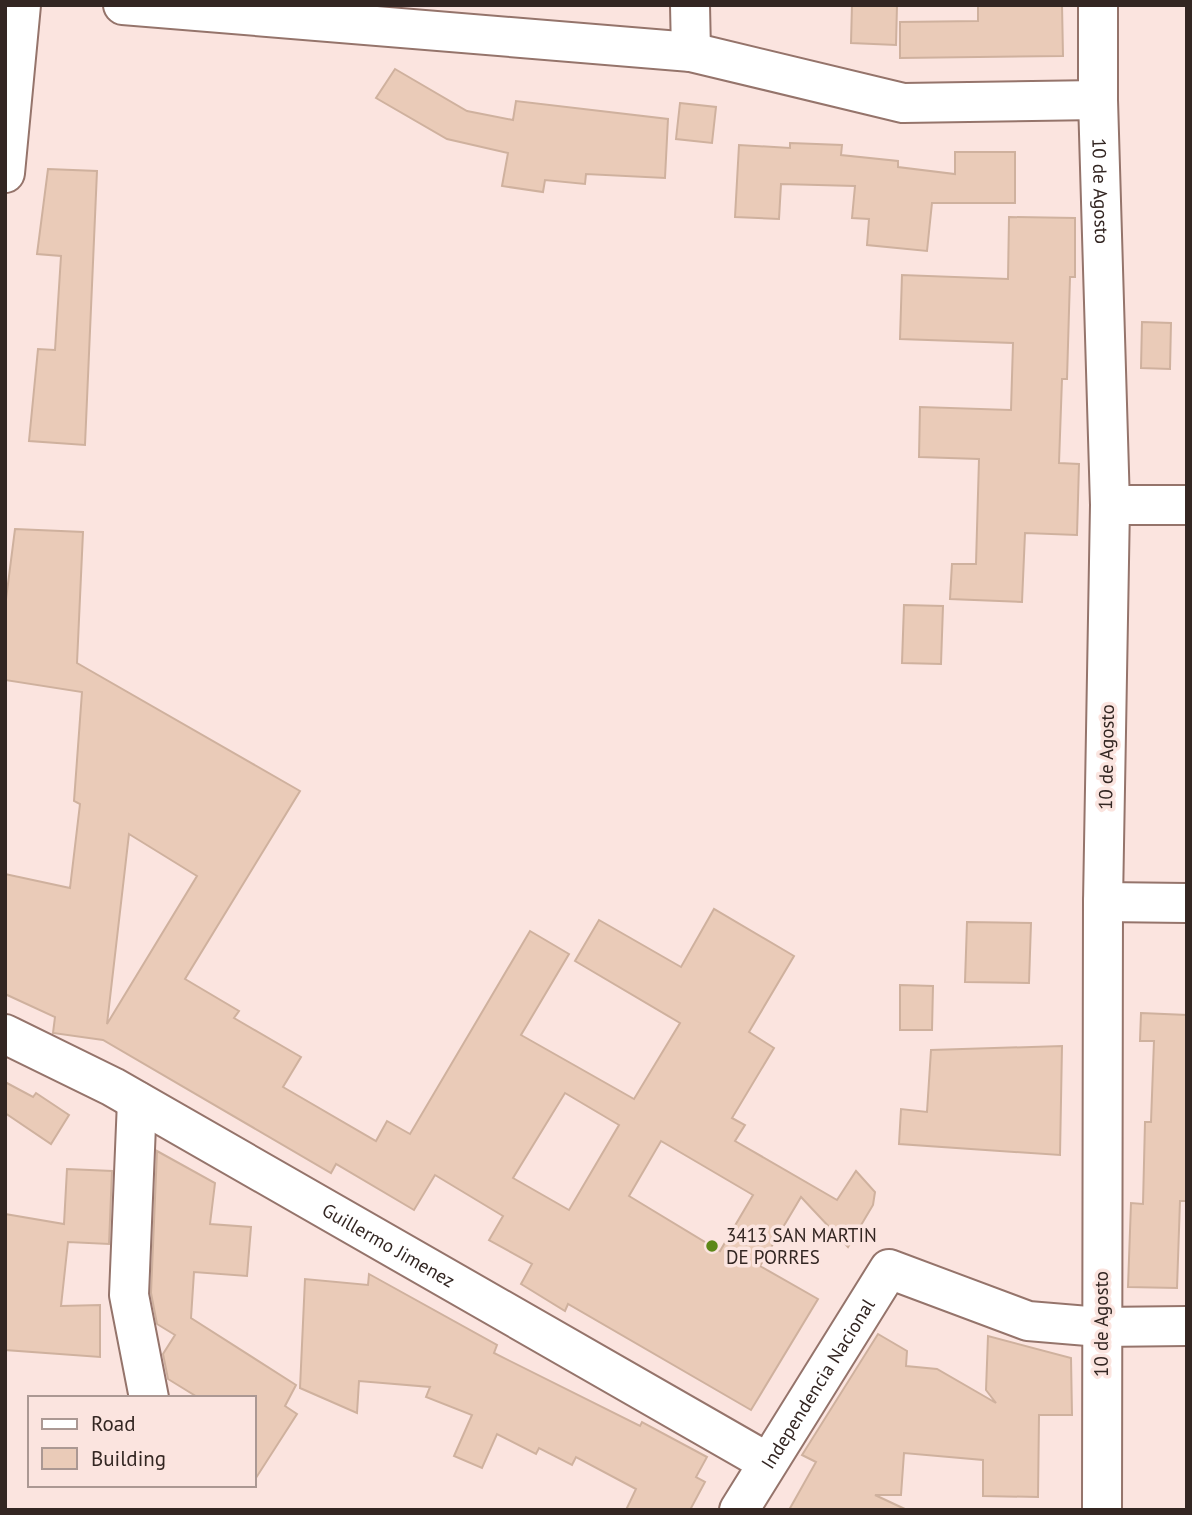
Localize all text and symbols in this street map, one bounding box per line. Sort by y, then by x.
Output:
street label: 10 de Agosto [1087,138,1114,244]
street label: 10 de Agosto [1093,704,1119,810]
street label: Guillermo Jimenez [318,1198,459,1293]
place label: 3413 SAN MARTIN DE PORRES [726,1223,877,1269]
marker: 3413 SAN MARTIN DE PORRES [704,1238,720,1254]
street label: 10 de Agosto [1089,1271,1113,1377]
street label: Independencia Nacional [756,1294,880,1473]
legend [28,1396,256,1487]
text: Road [91,1410,135,1437]
text: Building [91,1445,166,1472]

